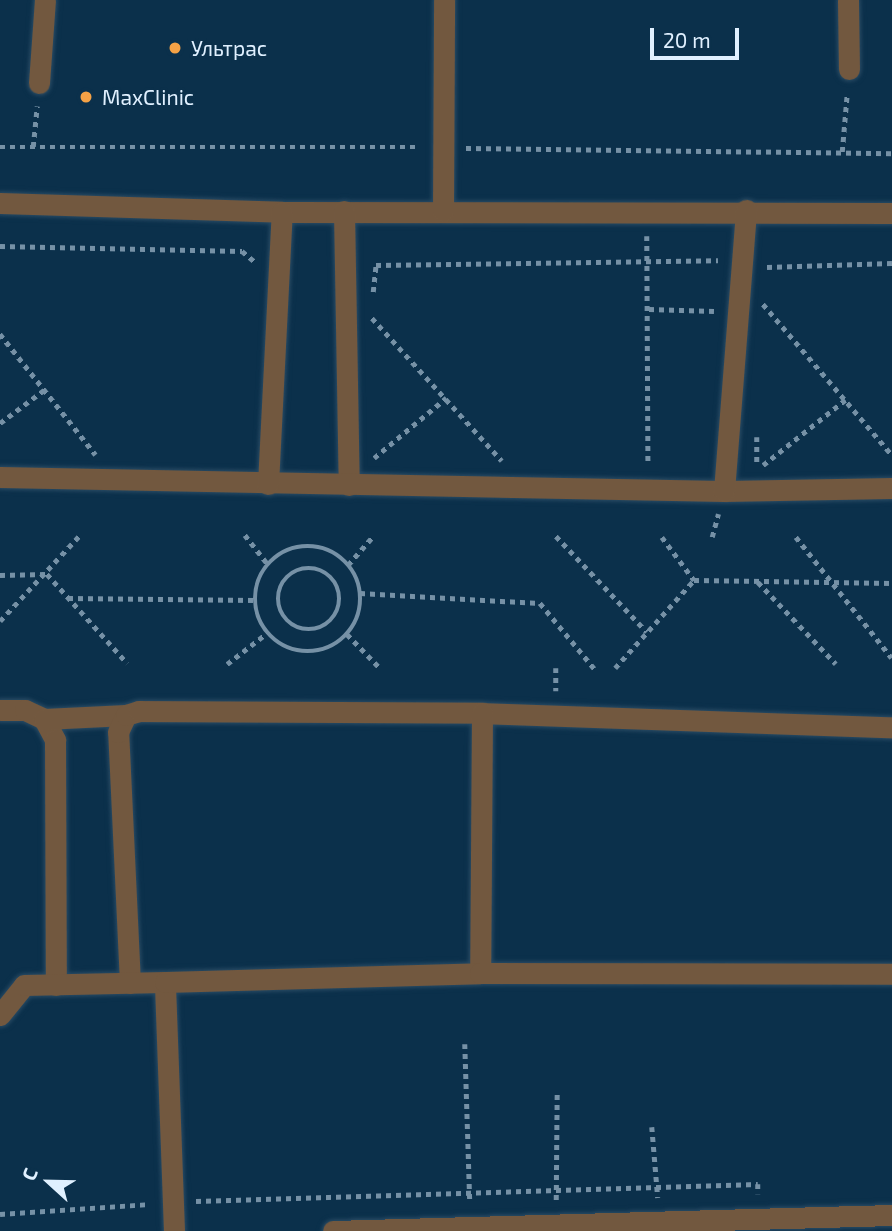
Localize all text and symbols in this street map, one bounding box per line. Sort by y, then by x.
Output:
scale bar [654,14,743,58]
text: 20 m [663,27,711,52]
place label: Ультрас [191,35,267,61]
marker: Ультрас [165,38,185,58]
place label: MaxClinic [102,84,194,110]
marker: MaxClinic [76,87,96,107]
north arrow [14,1147,84,1217]
text: С [16,1164,42,1183]

